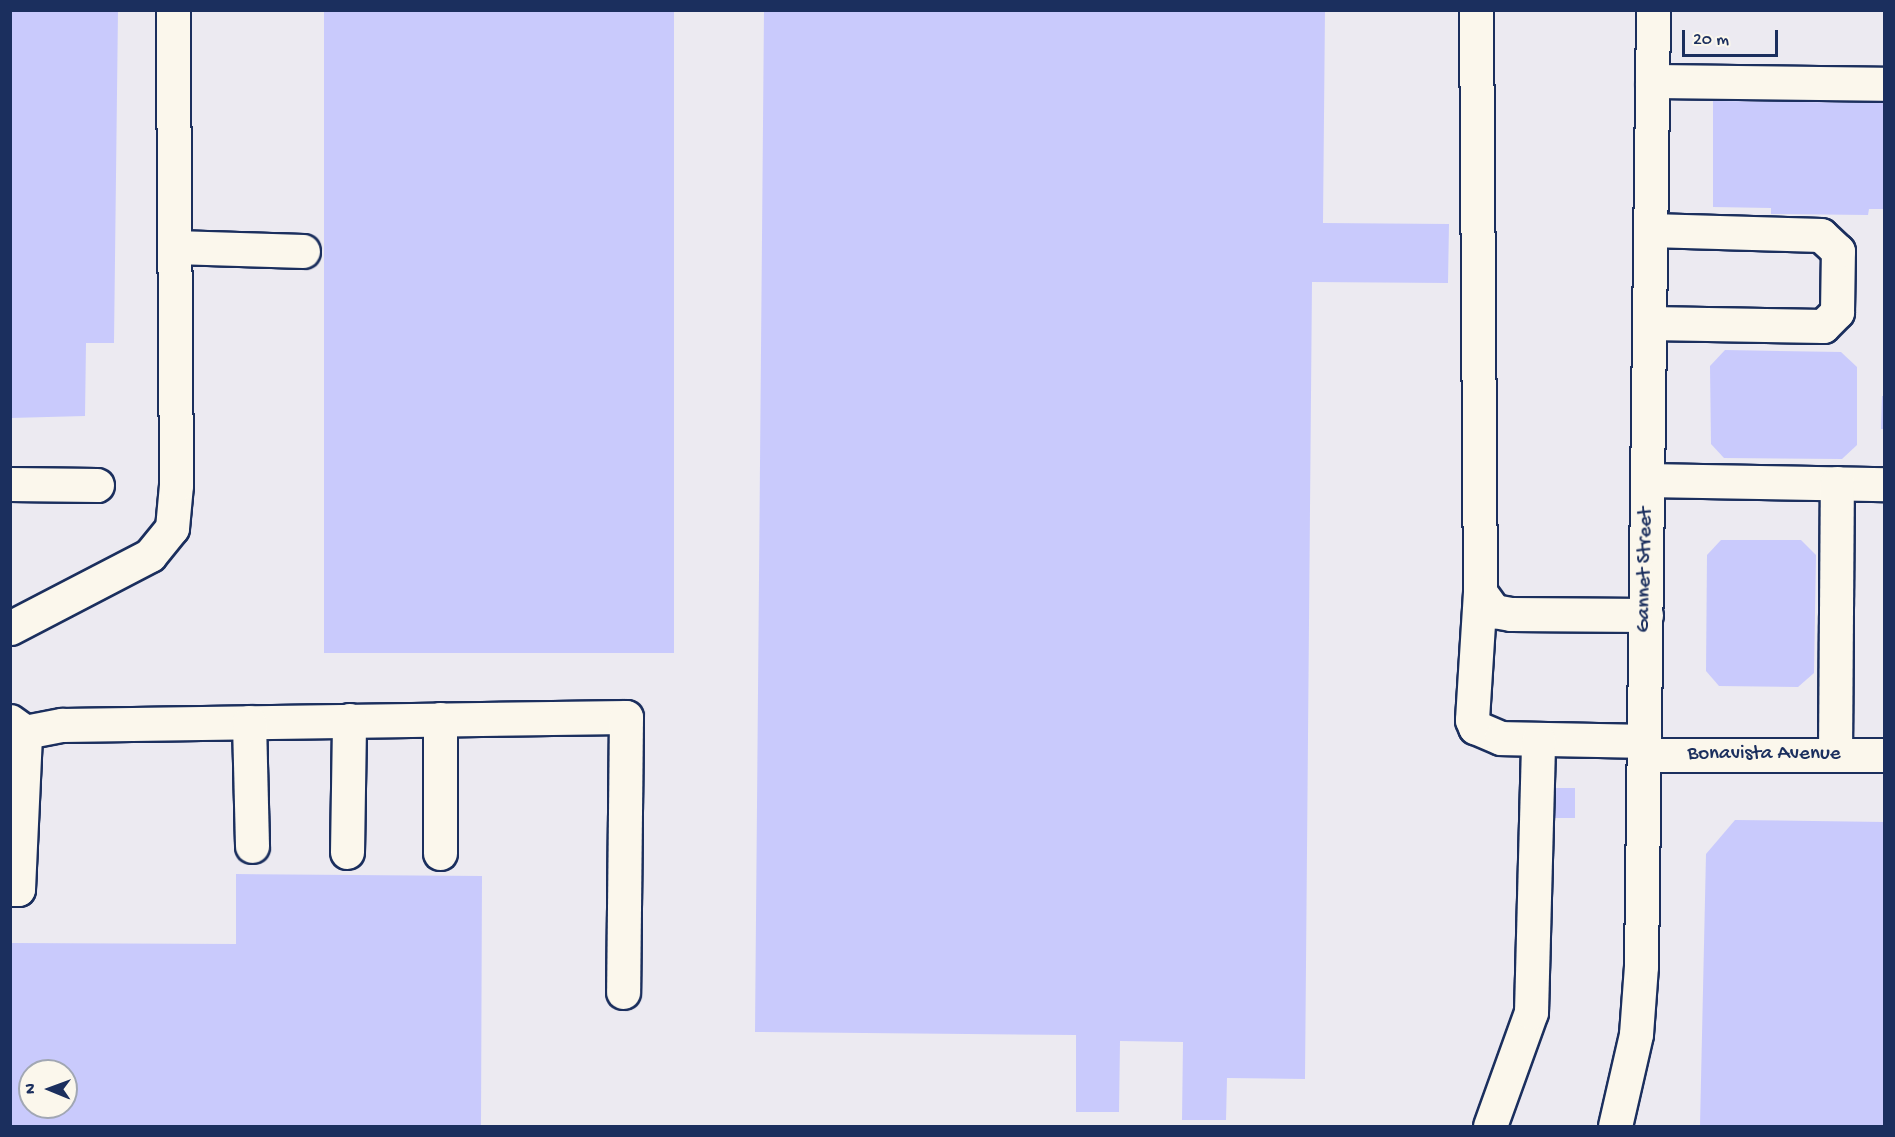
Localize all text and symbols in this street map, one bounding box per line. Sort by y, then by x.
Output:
scale bar [1685,18,1781,56]
text: 20 m [1693,30,1729,51]
street label: Gannet Street [1632,507,1660,633]
street label: Bonavista Avenue [1687,742,1841,768]
north arrow [18,1059,78,1119]
text: N [22,1083,41,1094]

